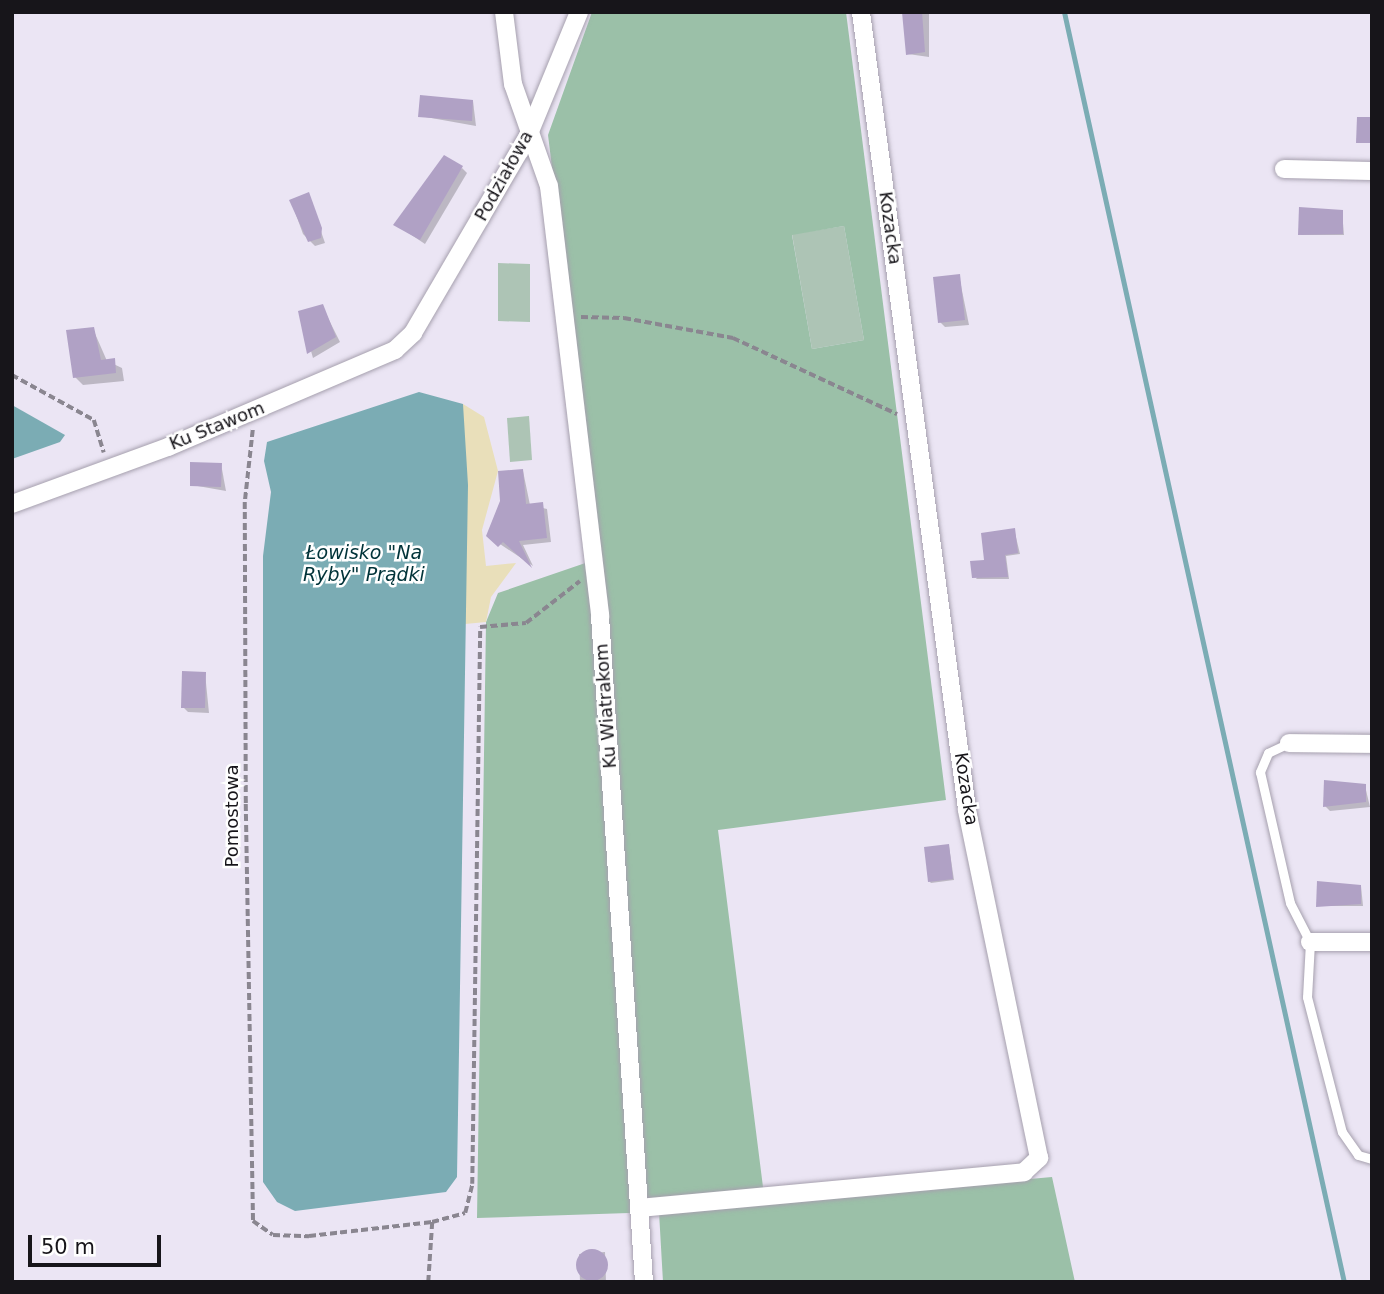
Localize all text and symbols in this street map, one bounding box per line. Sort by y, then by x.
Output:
street label: Podziałowa [470,127,538,225]
street label: Kozacka [874,190,906,266]
street label: Ku Stawom [166,397,268,455]
water label: Łowisko "Na Ryby" Prądki [303,542,425,586]
street label: Ku Wiatrakom [591,643,621,769]
street label: Kozacka [950,751,982,827]
street label: Pomostowa [221,765,243,867]
scale bar [32,1220,164,1264]
text: 50 m [41,1235,95,1259]

